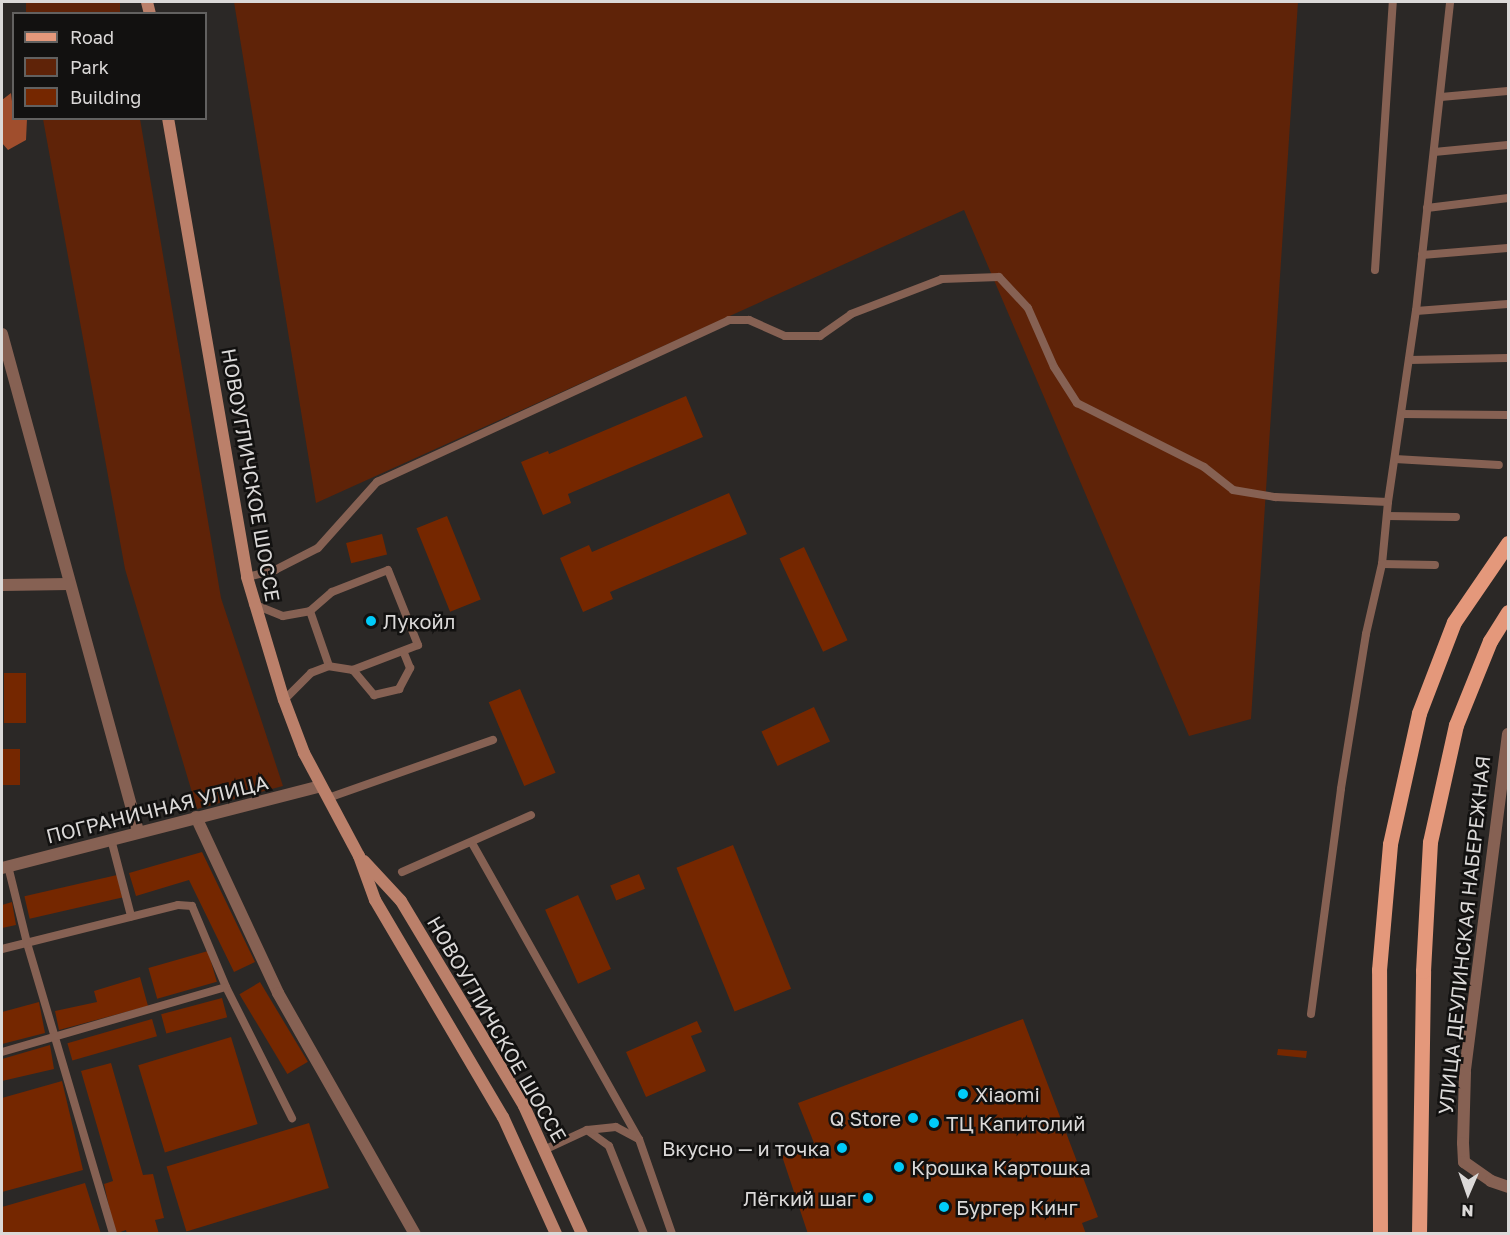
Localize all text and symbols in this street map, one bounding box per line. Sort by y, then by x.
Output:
legend [12,12,207,120]
text: Road [70,26,114,48]
text: Park [70,56,109,78]
text: Building [70,86,141,108]
street label: НОВОУГЛИЧСКОЕ ШОССЕ [217,346,285,604]
place label: Лукойл [383,609,455,633]
marker: Лукойл [364,614,378,628]
street label: УЛИЦА ДЕУЛИНСКАЯ НАБЕРЕЖНАЯ [1433,754,1495,1116]
street label: ПОГРАНИЧНАЯ УЛИЦА [43,770,271,848]
street label: НОВОУГЛИЧСКОЕ ШОССЕ [422,912,572,1146]
place label: Xiaomi [975,1082,1040,1106]
marker: Xiaomi [956,1087,970,1101]
place label: Q Store [830,1106,901,1130]
marker: Q Store [906,1111,920,1125]
place label: ТЦ Капитолий [946,1111,1085,1135]
marker: ТЦ Капитолий [927,1116,941,1130]
place label: Вкусно — и точка [662,1136,830,1160]
marker: Вкусно — и точка [835,1141,849,1155]
place label: Крошка Картошка [911,1155,1091,1179]
marker: Крошка Картошка [892,1160,906,1174]
north arrow [1438,1163,1498,1223]
place label: Лёгкий шаг [743,1186,856,1210]
marker: Лёгкий шаг [861,1191,875,1205]
place label: Бургер Кинг [956,1195,1078,1219]
marker: Бургер Кинг [937,1200,951,1214]
text: N [1461,1201,1474,1221]

